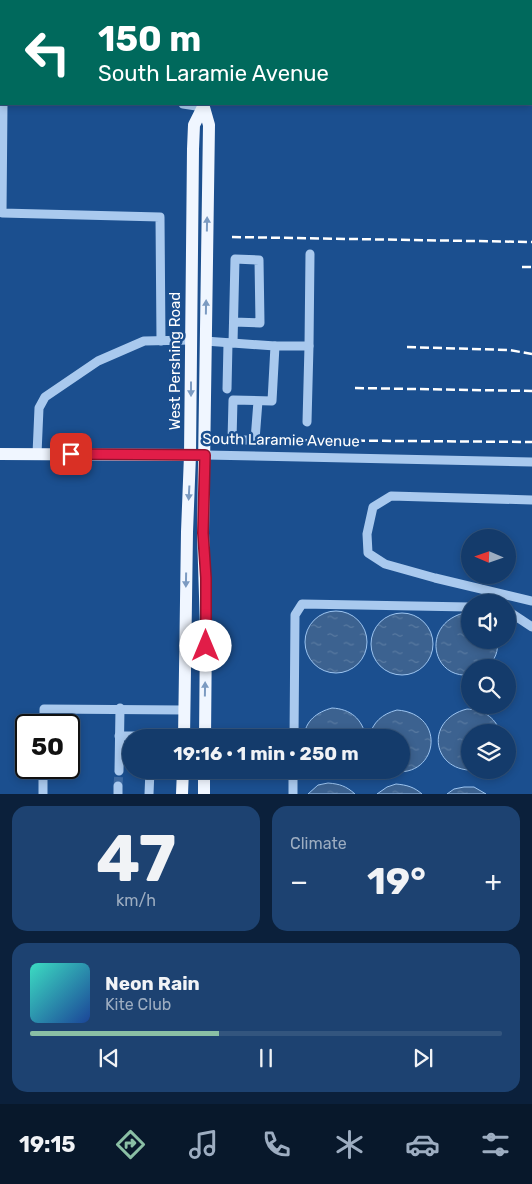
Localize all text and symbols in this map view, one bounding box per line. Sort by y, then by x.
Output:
text: 150 m [98,18,201,60]
icon: left [15,20,80,85]
text: South Laramie Avenue [98,60,329,87]
one-way arrow [203,215,211,231]
street label: West Pershing Road [166,292,184,430]
one-way arrow [202,298,210,314]
one-way arrow [187,381,195,397]
street label: South Laramie Avenue [202,430,360,450]
pin [50,433,92,475]
icon: arrive [57,440,85,468]
one-way arrow [184,486,192,502]
north arrow [461,529,516,584]
map controls [461,529,516,779]
one-way arrow [182,573,190,589]
button: sound [461,594,516,649]
position arrow [179,619,231,671]
button: search [461,659,516,714]
one-way arrow [202,681,210,697]
speed limit sign: 50 [15,714,80,779]
button: layers [461,724,516,779]
text: 19:16 · 1 min · 250 m [173,742,359,765]
text: 47 [96,820,176,897]
text: Climate [290,834,347,853]
text: 19° [367,858,426,904]
text: − [290,865,308,898]
text: + [485,865,502,898]
text: km/h [116,891,156,910]
text: Neon Rain [105,972,200,995]
text: Kite Club [105,995,171,1014]
icon: previous [95,1044,123,1072]
icon: pause [252,1044,280,1072]
icon: next [409,1044,437,1072]
icon: directions [113,1127,148,1162]
icon: music [186,1127,221,1162]
icon: phone [259,1127,294,1162]
icon: climate [332,1127,367,1162]
icon: car [405,1127,440,1162]
icon: filters [478,1127,513,1162]
text: 19:15 [19,1131,76,1158]

